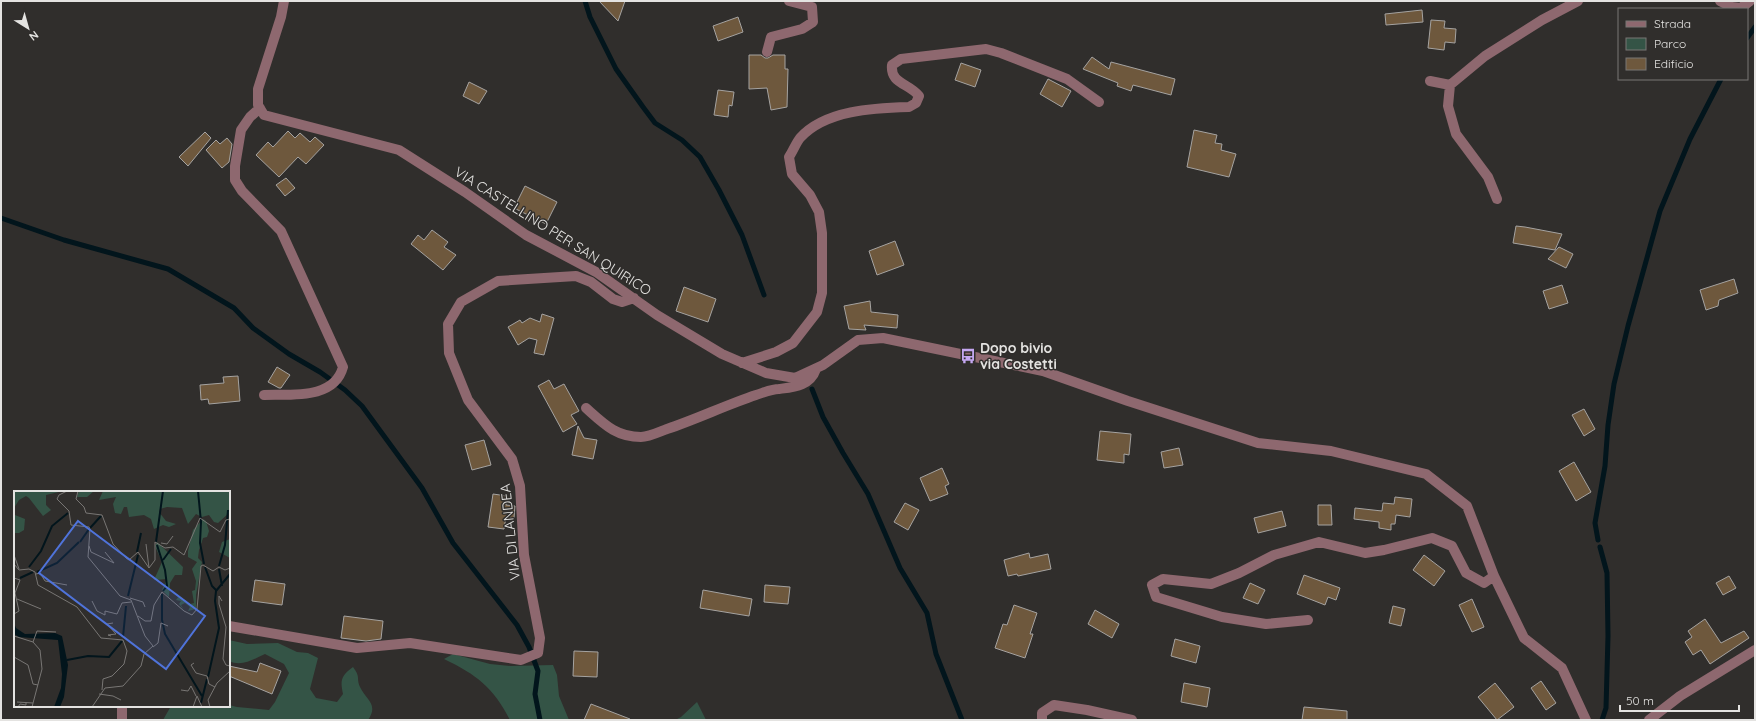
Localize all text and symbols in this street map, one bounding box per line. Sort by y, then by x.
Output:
north arrow [8,8,48,48]
legend [1618,8,1748,80]
text: Strada [1654,16,1691,31]
text: N [27,28,41,44]
text: Parco [1654,36,1686,51]
text: Edificio [1654,56,1694,71]
street label: VIA CASTELLINO PER SAN QUIRICO [451,163,655,299]
place label: Dopo bivio via Costetti [980,339,1057,373]
bus stop icon: Dopo bivio via Costetti [959,347,977,365]
street label: VIA DI LANDEA [496,483,524,581]
inset map [14,491,230,707]
scale bar [1620,687,1739,713]
text: 50 m [1626,693,1654,708]

